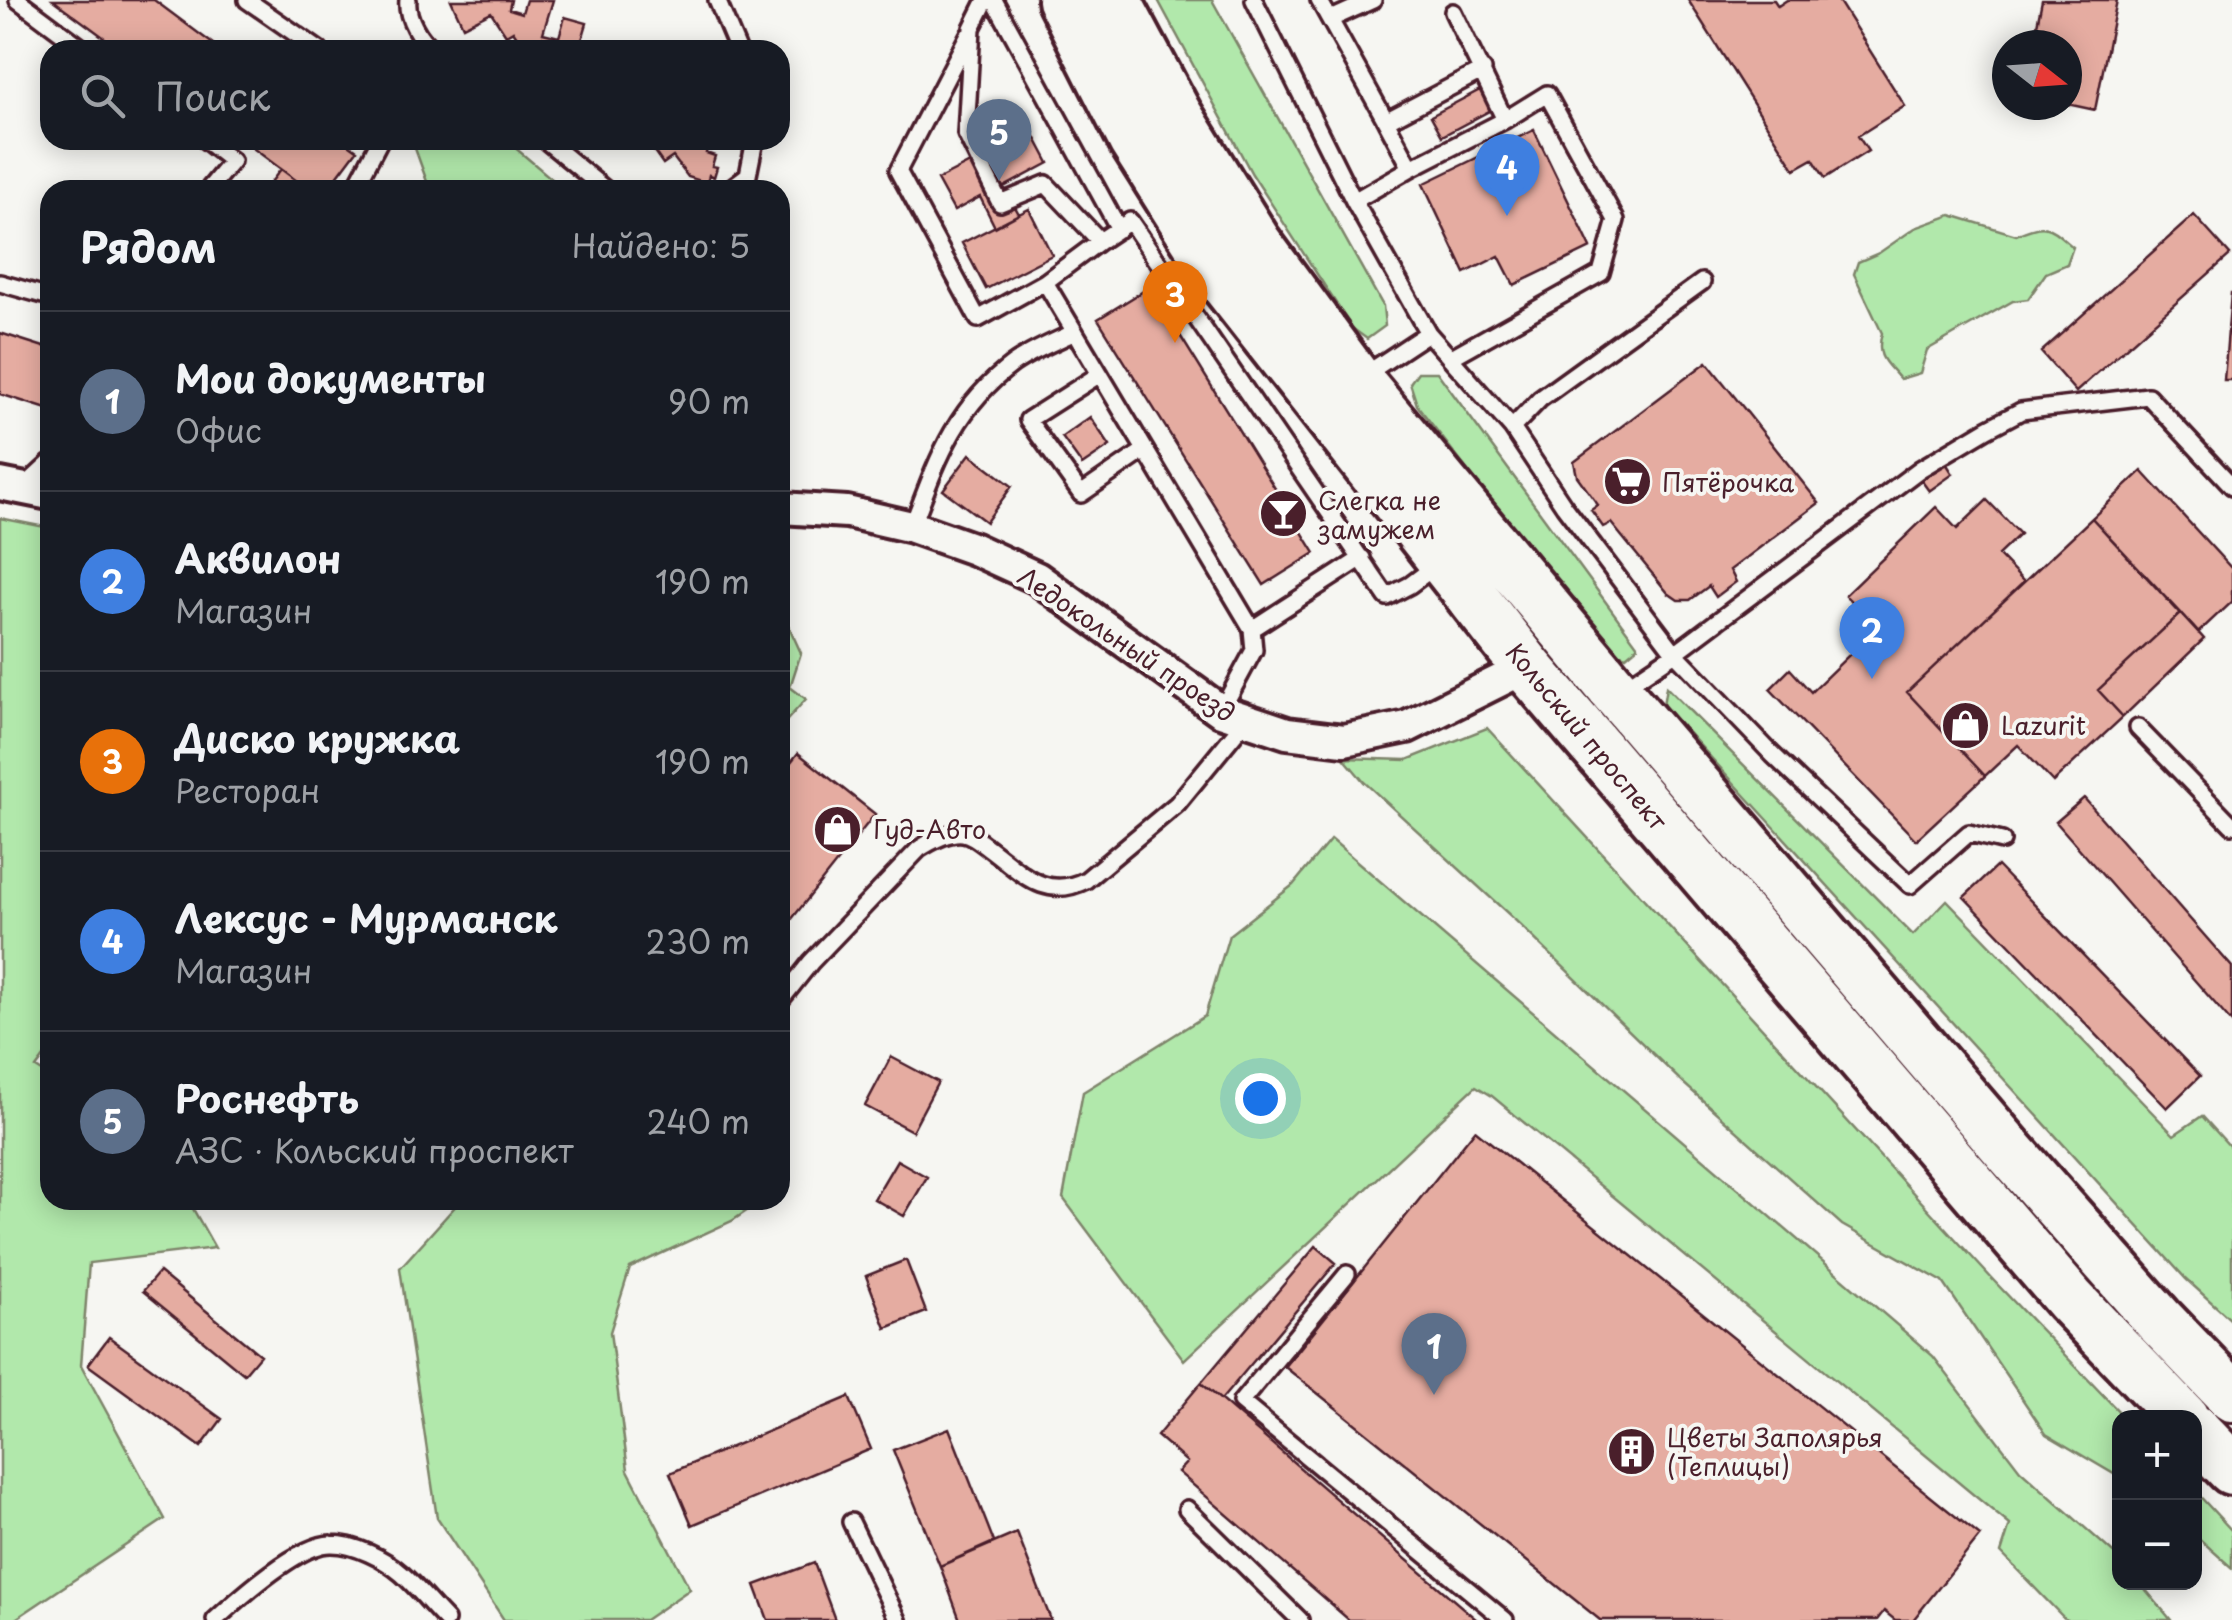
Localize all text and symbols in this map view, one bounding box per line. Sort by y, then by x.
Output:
north arrow [1992,30,2082,120]
search box [40,40,790,150]
text: Поиск [155,67,270,124]
icon: search [75,68,130,123]
pin: 5 [966,99,1032,181]
pin: 4 [1474,134,1540,216]
text: Рядом [80,214,217,277]
text: Найдено: 5 [572,221,750,269]
pin: 3 [1142,260,1208,343]
text: Мои документы [175,349,486,406]
text: 1 [105,377,120,425]
text: 90 m [668,377,750,425]
text: Офис [175,406,262,454]
supermarket icon: Пятёрочка [1601,456,1653,508]
place label: Пятёрочка [1662,463,1795,501]
place label: Слегка не замужем [1317,481,1441,548]
bar icon: Слегка не замужем [1257,488,1309,540]
text: Аквилон [175,529,341,586]
text: 2 [101,557,124,605]
text: 190 m [655,557,750,605]
street label: Ледокольный проезд [1011,557,1243,731]
text: Магазин [175,586,312,634]
pin: 2 [1840,596,1904,679]
street label: Кольский проспект [1497,634,1677,839]
shop icon: Lazurit [1940,699,1992,751]
place label: Lazurit [2001,706,2086,744]
text: Диско кружка [175,709,460,766]
text: 3 [102,737,123,785]
text: 190 m [655,737,750,785]
text: Ресторан [175,766,320,814]
shop icon: Гуд-Авто [812,803,864,855]
place label: Гуд-Авто [873,810,986,848]
text: Лексус - Мурманск [175,889,557,946]
text: 4 [102,917,123,965]
text: 230 m [645,917,750,965]
text: Магазин [175,946,312,994]
text: Роснефть [175,1069,359,1126]
your location [1235,1073,1286,1124]
text: 5 [102,1097,123,1145]
text: 240 m [647,1097,750,1145]
text: АЗС · Кольский проспект [175,1126,573,1174]
pin: 1 [1402,1312,1466,1395]
map controls [2112,1410,2202,1590]
button: + [2112,1410,2202,1500]
place label: Цветы Заполярья (Теплицы) [1667,1418,1883,1485]
building icon: Цветы Заполярья (Теплицы) [1606,1425,1658,1477]
button: − [2112,1500,2202,1590]

